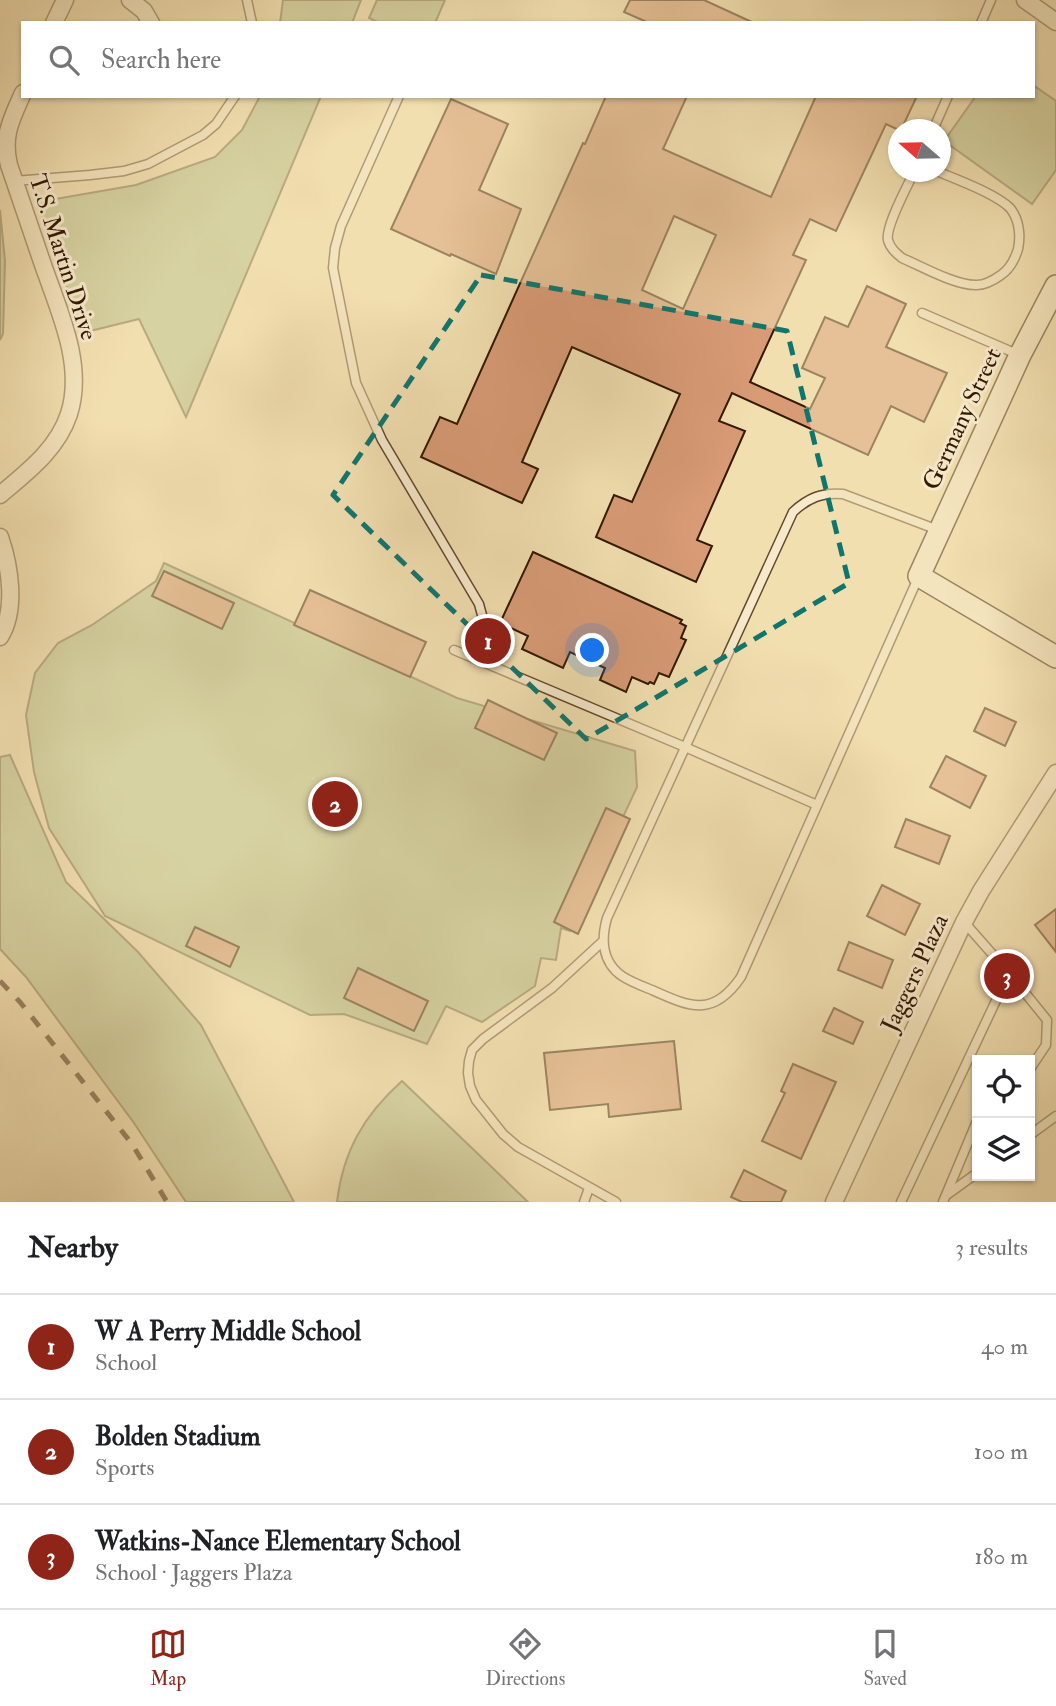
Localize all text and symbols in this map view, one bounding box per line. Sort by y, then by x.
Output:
search box [21,21,1035,98]
icon: search [45,41,83,79]
text: Search here [101,44,221,76]
north arrow [888,119,951,182]
street label: T.S. Martin Drive [22,170,104,344]
street label: Germany Street [916,343,1009,495]
pin: 1 [465,615,511,667]
your location [575,633,609,667]
pin: 2 [312,778,358,830]
street label: Jaggers Plaza [874,908,956,1038]
pin: 3 [984,950,1030,1002]
map controls [972,1055,1035,1181]
button: locate [972,1055,1035,1118]
button: layers [972,1118,1035,1181]
text: Nearby [28,1229,118,1266]
text: 3 results [955,1233,1028,1262]
text: W A Perry Middle School [95,1316,361,1348]
text: 1 [47,1332,55,1361]
text: 40 m [981,1332,1028,1361]
text: School [95,1348,157,1377]
text: Bolden Stadium [95,1421,260,1453]
text: 2 [45,1437,57,1466]
text: 100 m [974,1437,1028,1466]
text: Sports [95,1453,154,1482]
text: Watkins-Nance Elementary School [95,1526,461,1558]
text: 3 [47,1542,55,1571]
text: 180 m [975,1542,1028,1571]
text: School · Jaggers Plaza [95,1558,292,1587]
tab: Map [149,1625,187,1691]
tab: Directions [485,1625,565,1691]
tab: Saved [863,1625,907,1691]

